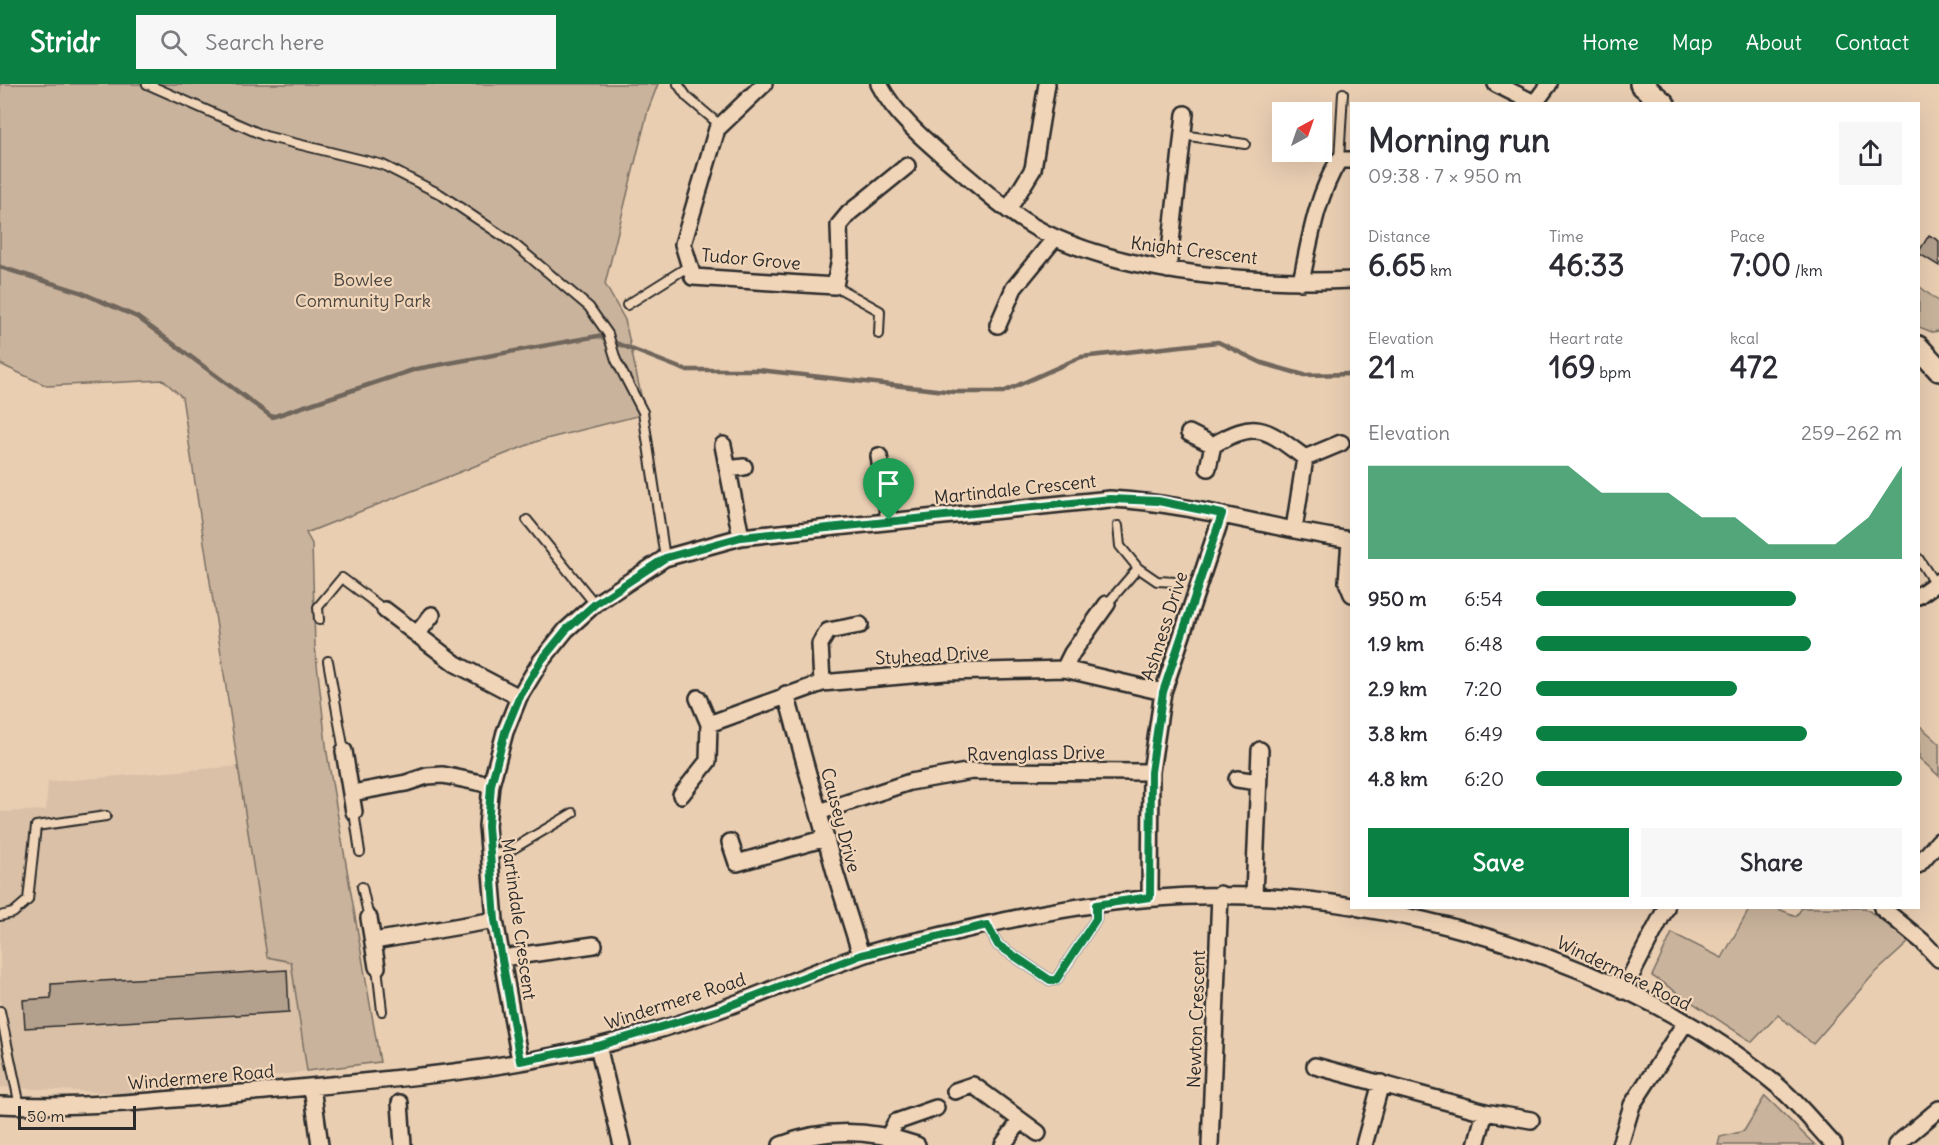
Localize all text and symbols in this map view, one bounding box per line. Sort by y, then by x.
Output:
search box [136,15,556,69]
text: Stridr [30,24,100,60]
icon: search [157,26,190,59]
text: Search here [205,28,324,56]
text: Home [1582,29,1639,56]
text: Map [1672,29,1713,56]
text: About [1746,29,1802,56]
text: Contact [1835,29,1909,56]
north arrow [1272,102,1332,162]
map controls [1272,102,1332,162]
text: Morning run [1368,119,1550,161]
button: share [1839,122,1902,185]
text: 09:38 · 7 × 950 m [1368,163,1522,188]
text: Distance [1368,226,1430,246]
text: Time [1549,226,1584,246]
text: Pace [1730,226,1765,246]
street label: Knight Crescent [1129,231,1259,269]
street label: Tudor Grove [700,243,802,275]
text: 6.65 [1368,246,1426,284]
text: 46:33 [1549,246,1625,284]
text: 7:00 [1730,246,1791,284]
text: km [1426,260,1452,280]
text: /km [1791,260,1823,280]
park label: Bowlee Community Park [295,268,431,312]
text: Elevation [1368,328,1434,348]
text: Heart rate [1549,328,1623,348]
text: kcal [1730,328,1759,348]
text: 21 [1368,348,1396,386]
text: 169 [1549,348,1595,386]
text: 472 [1730,348,1778,386]
text: m [1396,362,1414,382]
text: bpm [1595,362,1631,382]
text: Elevation [1368,420,1450,445]
text: 259–262 m [1801,420,1902,445]
pin [863,458,914,520]
icon: arrive [872,467,905,500]
street label: Martindale Crescent [933,469,1097,509]
street label: Ashness Drive [1136,568,1192,684]
text: 950 m [1368,586,1426,611]
text: 6:54 [1464,586,1503,611]
text: 1.9 km [1368,631,1424,656]
text: 6:48 [1464,631,1503,656]
street label: Styhead Drive [875,641,989,669]
text: 2.9 km [1368,676,1427,701]
text: 7:20 [1464,676,1502,701]
text: 3.8 km [1368,721,1428,746]
text: 6:49 [1464,721,1503,746]
street label: Ravenglass Drive [967,740,1105,766]
street label: Causey Drive [816,765,866,875]
text: 4.8 km [1368,766,1428,791]
text: 6:20 [1464,766,1504,791]
button: Save [1368,828,1629,897]
button: Share [1641,828,1902,897]
street label: Martindale Crescent [496,837,542,1001]
street label: Windermere Road [1553,930,1695,1016]
street label: Newton Crescent [1182,949,1210,1089]
street label: Windermere Road [602,967,749,1035]
street label: Windermere Road [127,1059,276,1095]
scale bar [18,1103,136,1130]
text: 50 m [27,1106,65,1126]

